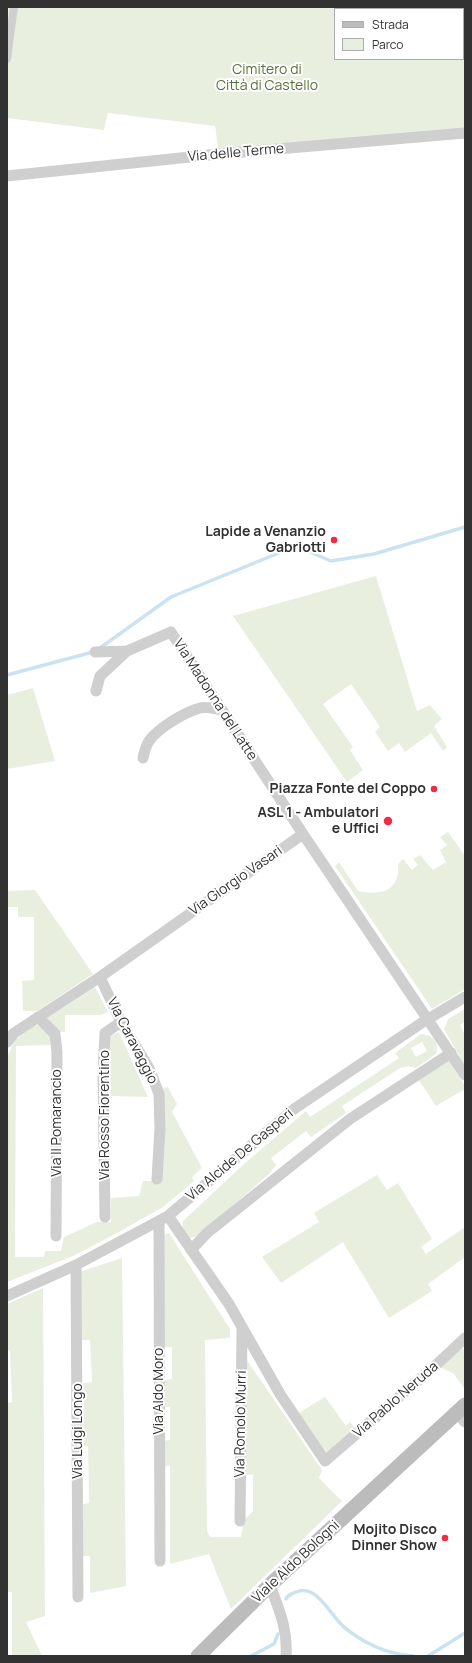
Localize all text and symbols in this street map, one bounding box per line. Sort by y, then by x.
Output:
legend [334,8,464,60]
text: Strada [372,16,409,33]
text: Parco [372,36,403,53]
park label: Cimitero di Città di Castello [216,62,318,94]
street label: Via delle Terme [187,140,285,166]
place label: Lapide a Venanzio Gabriotti [205,524,326,556]
marker: Lapide a Venanzio Gabriotti [329,535,339,545]
street label: Via Madonna del Latte [169,636,261,764]
place label: Piazza Fonte del Coppo [270,781,426,797]
marker: Piazza Fonte del Coppo [429,784,439,794]
place label: ASL 1 - Ambulatori e Uffici [258,805,379,838]
marker: ASL 1 - Ambulatori e Uffici [382,815,394,827]
street label: Via Giorgio Vasari [186,843,286,919]
street label: Via Caravaggio [103,995,161,1087]
street label: Via Rosso Fiorentino [97,1050,113,1180]
street label: Via Il Pomarancio [49,1069,65,1177]
street label: Via Alcide De Gasperi [183,1105,297,1205]
street label: Via Aldo Moro [151,1348,167,1434]
street label: Via Pablo Neruda [350,1358,442,1442]
street label: Via Romolo Murri [232,1370,250,1478]
street label: Via Luigi Longo [70,1383,86,1479]
street label: Viale Aldo Bologni [249,1517,343,1607]
place label: Mojito Disco Dinner Show [351,1522,437,1554]
marker: Mojito Disco Dinner Show [440,1533,450,1543]

